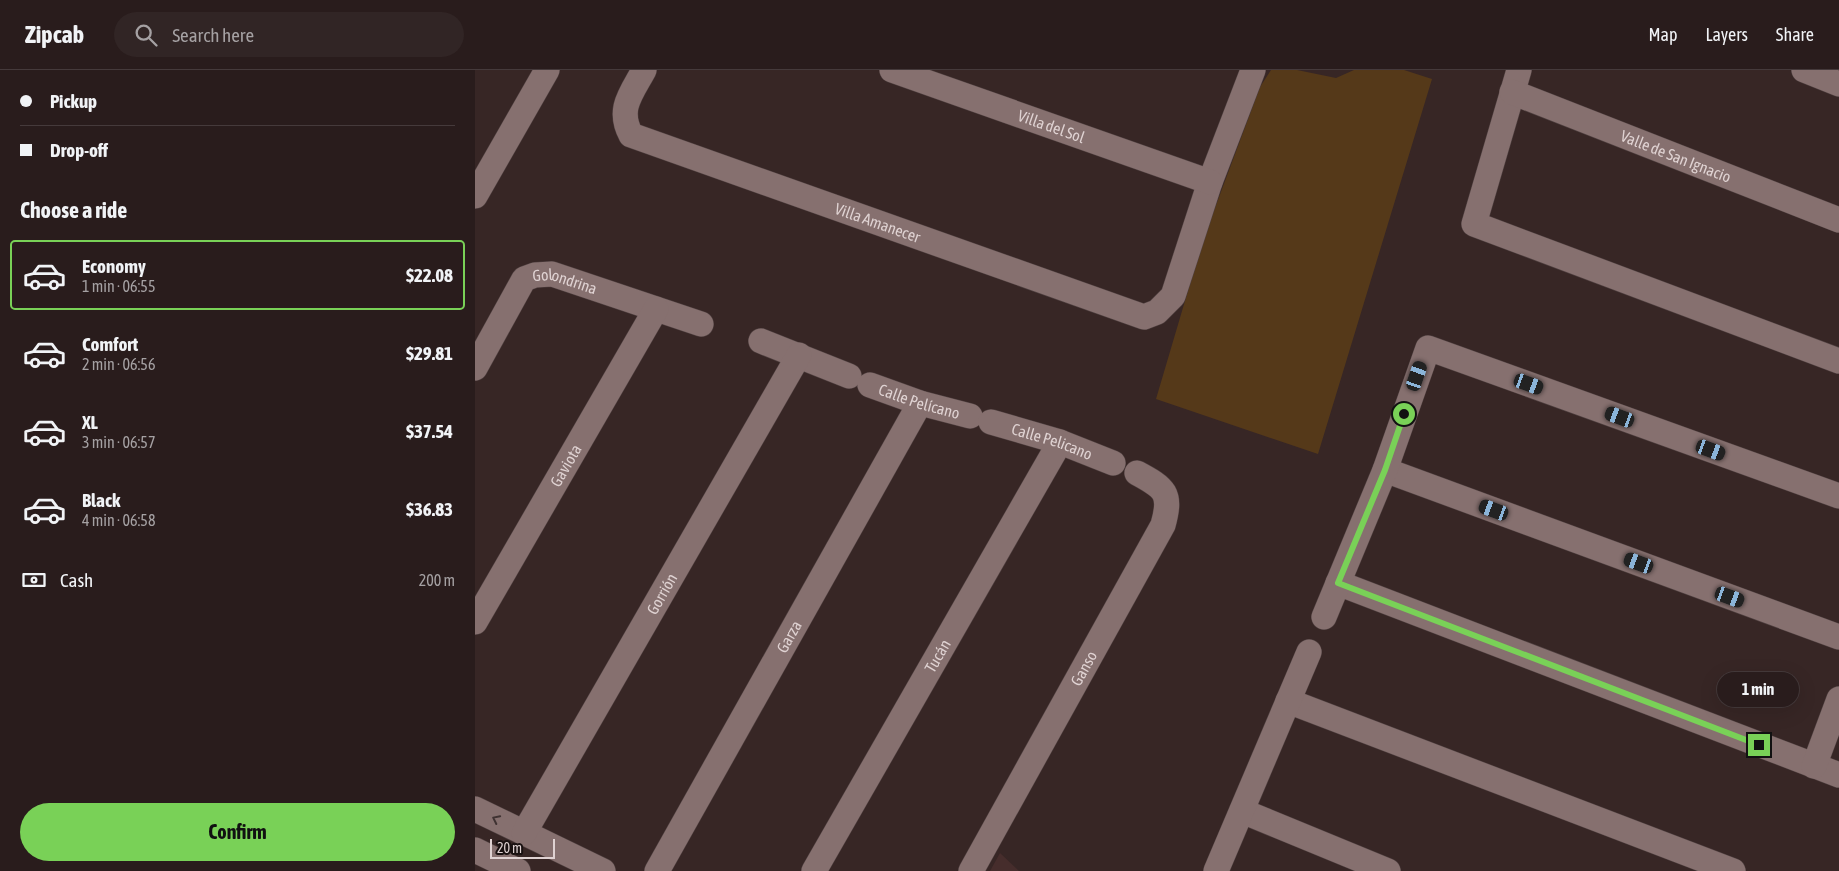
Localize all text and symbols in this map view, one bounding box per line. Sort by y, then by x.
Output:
search box [114,12,464,57]
text: Zipcab [25,21,84,48]
icon: search [132,21,160,49]
text: Search here [172,24,254,46]
text: Map [1648,24,1677,45]
text: Layers [1705,24,1748,45]
text: Share [1776,24,1814,45]
text: Pickup [50,90,97,112]
street label: Villa del Sol [1016,106,1088,146]
street label: Valle de San Ignacio [1618,126,1734,186]
text: Drop-off [50,139,108,161]
text: Choose a ride [20,197,127,223]
street label: Villa Amanecer [832,199,923,246]
icon: car [22,253,67,298]
text: Economy [82,255,146,277]
text: $22.08 [406,264,453,286]
street label: Golondrina [532,265,599,297]
text: 1 min · 06:55 [82,277,155,295]
icon: car [22,331,67,376]
text: Comfort [82,333,138,355]
text: $29.81 [406,342,453,364]
text: 2 min · 06:56 [82,355,155,373]
car [1405,359,1428,393]
car [1512,372,1545,396]
street label: Calle Pelícano [876,380,962,422]
route start [1393,403,1415,425]
car [1603,405,1636,429]
icon: car [22,409,67,454]
text: XL [82,411,98,433]
street label: Calle Pelicano [1010,419,1095,463]
text: $37.54 [406,420,453,442]
text: 3 min · 06:57 [82,433,155,451]
car [1694,438,1727,462]
street label: Gaviota [546,441,585,490]
icon: car [22,487,67,532]
text: Black [82,489,120,511]
text: $36.83 [406,498,453,520]
car [1477,498,1510,522]
text: 4 min · 06:58 [82,511,155,529]
car [1622,551,1655,575]
icon: cash [20,566,48,594]
text: Cash [60,569,93,591]
street label: Gorrión [643,570,681,618]
text: 200 m [419,571,455,589]
car [1713,585,1746,609]
street label: Garza [773,617,805,656]
street label: Tucán [921,636,954,676]
street label: Ganso [1067,648,1100,689]
callout: 1 min [1718,672,1800,708]
text: 1 min [1742,680,1774,698]
route end [1748,734,1770,756]
button: Confirm [20,803,455,861]
one-way arrow [492,815,501,825]
scale bar [490,836,555,859]
text: 20 m [497,840,522,856]

